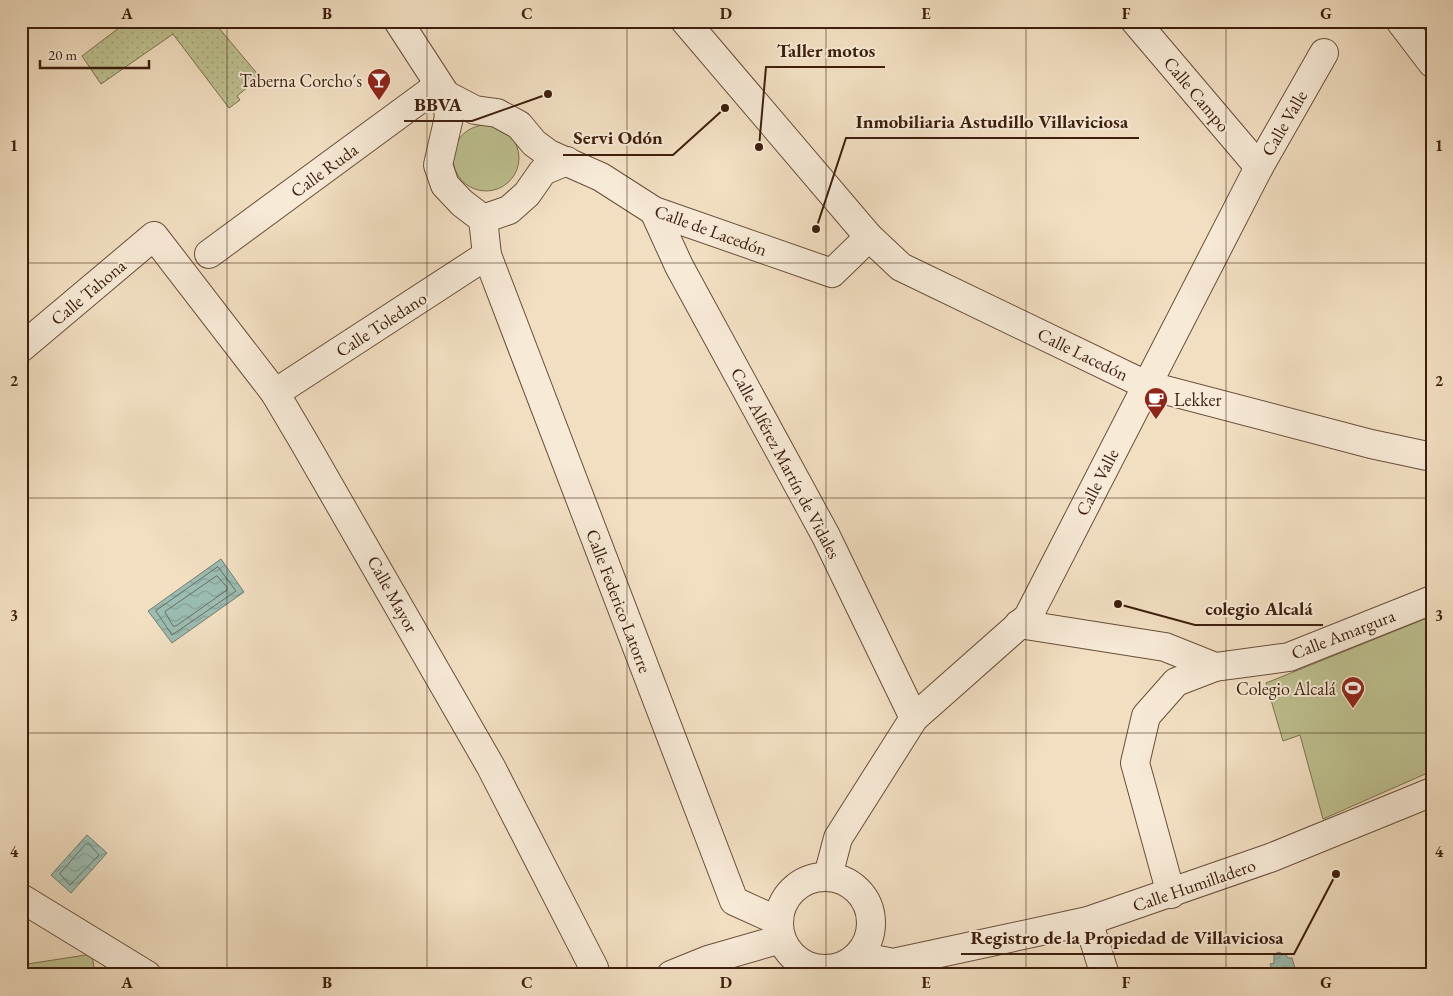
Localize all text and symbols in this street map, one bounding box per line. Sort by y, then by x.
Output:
text: A [120,3,133,24]
text: B [322,3,332,24]
text: C [521,3,533,24]
text: D [720,3,732,24]
text: E [921,3,931,24]
text: F [1122,3,1131,24]
text: G [1320,3,1332,24]
callout: Taller motos [766,33,885,67]
scale bar [40,38,149,70]
text: Taller motos [777,38,875,63]
text: 20 m [48,45,77,64]
street label: Calle Campo [1159,52,1235,136]
bar icon: Taberna Corcho´s [366,67,392,101]
place label: Taberna Corcho´s [239,69,362,92]
street label: Calle Valle [1256,86,1312,160]
callout: BBVA [404,87,472,121]
text: BBVA [414,92,462,117]
callout: Inmobiliaria Astudillo Villaviciosa [846,104,1139,138]
text: Inmobiliaria Astudillo Villaviciosa [856,109,1129,134]
callout: Servi Odón [563,121,673,155]
text: Servi Odón [573,125,663,150]
text: 1 [10,135,18,156]
text: 1 [1435,135,1443,156]
street label: Calle Ruda [286,137,363,202]
street label: Calle de Lacedón [652,199,771,261]
street label: Calle Tahona [46,253,131,330]
street label: Calle Toledano [331,286,431,362]
street label: Calle Lacedón [1034,322,1133,386]
street label: Calle Alférez Martín de Vidales [726,363,846,563]
text: 2 [10,370,19,391]
text: 2 [1435,370,1444,391]
cafe icon: Lekker [1143,386,1169,420]
place label: Lekker [1174,388,1221,411]
street label: Calle Valle [1070,445,1124,519]
street label: Calle Federico Latorre [581,526,657,676]
street label: Calle Mayor [362,551,424,637]
callout: colegio Alcalá [1195,591,1323,625]
text: colegio Alcalá [1205,596,1313,621]
street label: Calle Amargura [1288,603,1399,664]
text: 3 [10,605,18,626]
text: 3 [1435,605,1443,626]
sports icon: Colegio Alcalá [1340,675,1366,709]
place label: Colegio Alcalá [1236,677,1337,700]
text: 4 [10,841,19,862]
text: 4 [1435,841,1444,862]
street label: Calle Humilladero [1129,853,1259,917]
callout: Registro de la Propiedad de Villaviciosa [961,920,1294,954]
text: Registro de la Propiedad de Villaviciosa [970,925,1284,950]
text: A [120,972,133,993]
text: B [322,972,332,993]
text: C [521,972,533,993]
text: D [720,972,732,993]
text: E [921,972,931,993]
text: F [1122,972,1131,993]
text: G [1320,972,1332,993]

